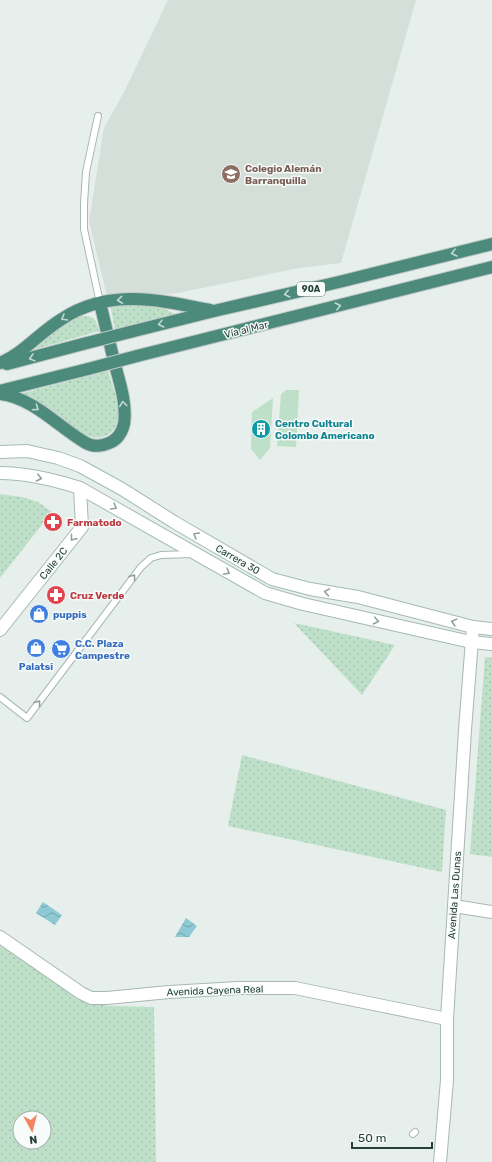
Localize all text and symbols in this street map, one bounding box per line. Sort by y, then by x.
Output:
school or university icon: Colegio Alemán Barranquilla [220,163,242,185]
place label: Colegio Alemán Barranquilla [245,163,322,187]
one-way arrow [451,248,458,257]
road number: 90A [297,282,325,296]
one-way arrow [284,290,290,298]
one-way arrow [117,295,123,304]
one-way arrow [335,302,341,310]
one-way arrow [61,313,68,320]
street label: Vía al Mar [223,319,270,341]
one-way arrow [158,320,164,328]
one-way arrow [28,353,35,361]
one-way arrow [119,401,128,407]
one-way arrow [32,403,39,411]
building icon: Centro Cultural Colombo Americano [250,418,272,440]
place label: Centro Cultural Colombo Americano [275,418,375,442]
one-way arrow [36,473,42,481]
one-way arrow [110,503,117,510]
pharmacy icon: Farmatodo [42,511,64,533]
place label: Farmatodo [67,517,122,529]
one-way arrow [71,533,78,540]
one-way arrow [193,533,201,540]
street label: Carrera 30 [213,542,262,577]
street label: Calle 2C [37,545,70,582]
one-way arrow [223,568,230,575]
one-way arrow [129,574,136,581]
pharmacy icon: Cruz Verde [45,584,67,606]
one-way arrow [324,588,330,597]
place label: Cruz Verde [70,590,125,602]
shop icon: puppis [28,603,50,625]
place label: puppis [53,609,87,621]
one-way arrow [373,616,379,624]
one-way arrow [451,618,458,627]
shop icon: Palatsi [25,637,47,659]
supermarket icon: C.C. Plaza Campestre [50,638,72,660]
place label: C.C. Plaza Campestre [75,638,130,662]
place label: Palatsi [19,661,53,673]
one-way arrow [33,700,40,707]
street label: Avenida Las Dunas [446,851,464,939]
street label: Avenida Cayena Real [166,983,264,999]
north arrow [12,1110,52,1150]
scale bar [352,1124,432,1150]
text: 50 m [358,1131,386,1145]
text: N [28,1132,38,1146]

